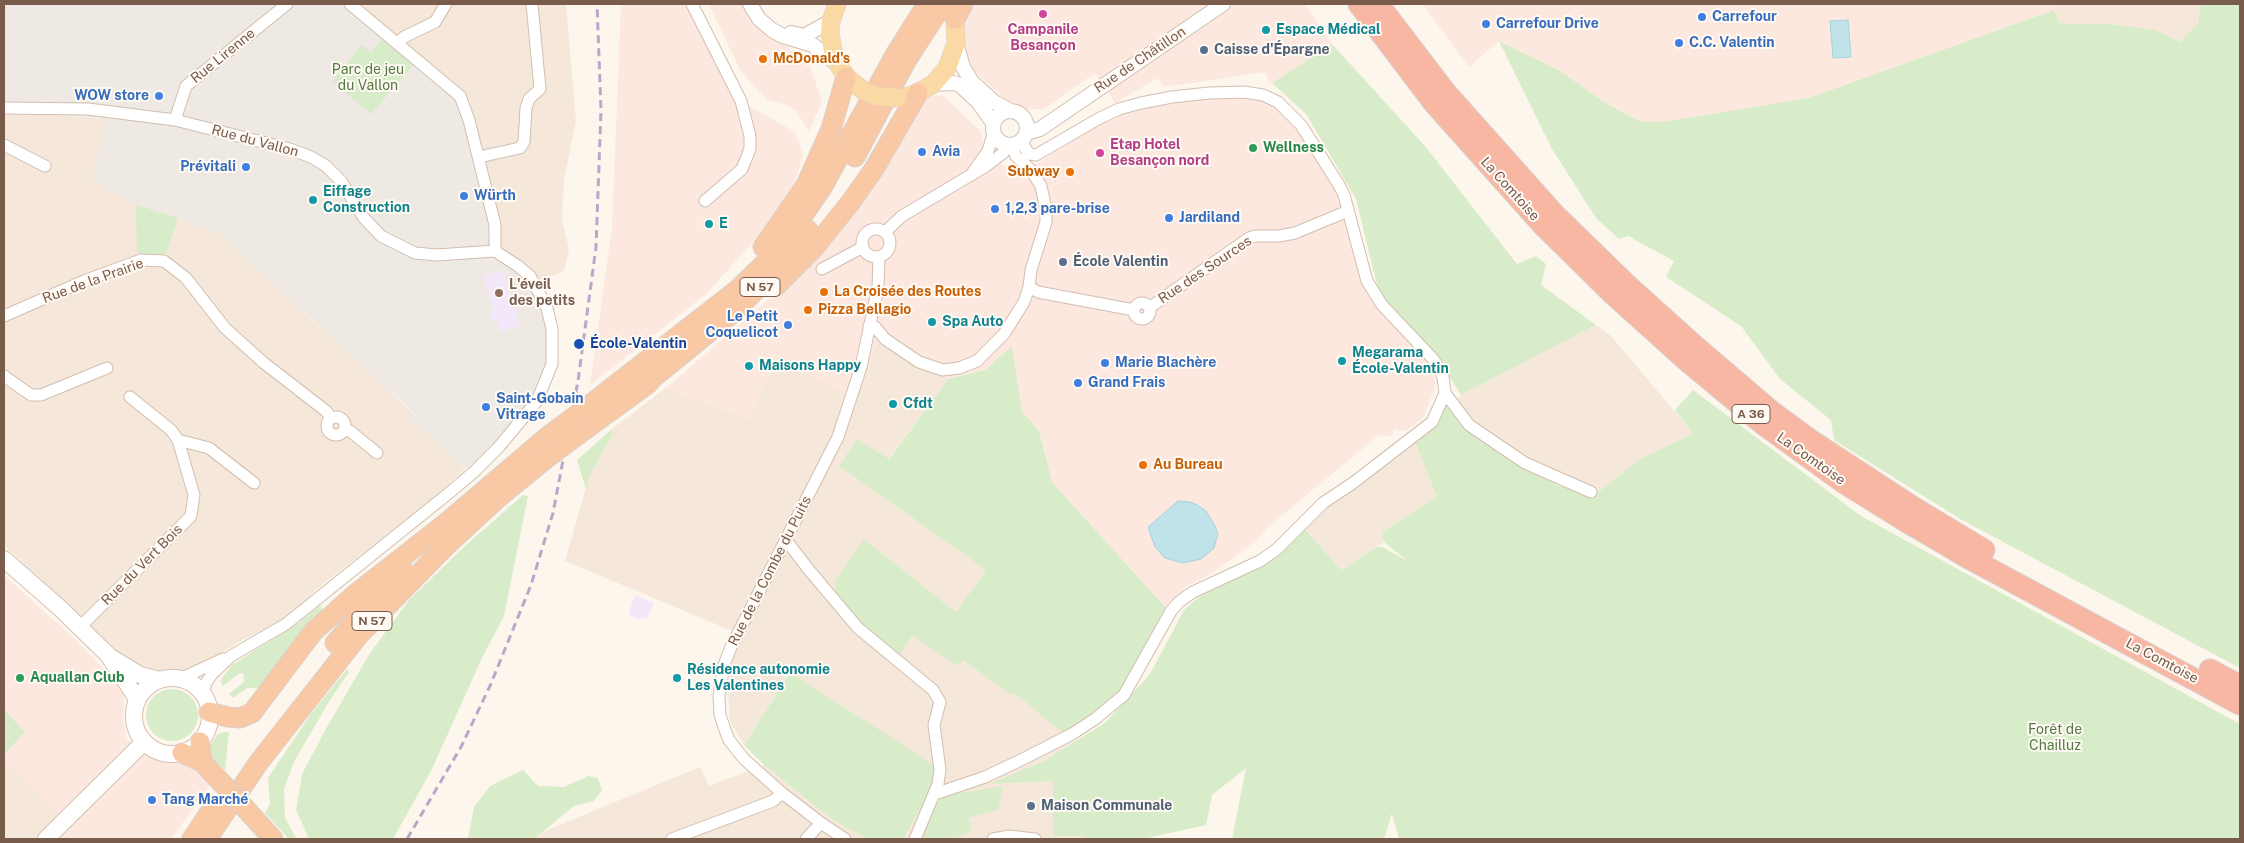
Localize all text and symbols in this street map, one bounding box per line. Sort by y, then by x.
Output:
marker: Campanile Besançon [1037,8,1049,20]
place label: Carrefour [1712,9,1777,25]
marker: Carrefour [1696,11,1708,23]
place label: Carrefour Drive [1496,16,1599,32]
marker: Carrefour Drive [1480,18,1492,30]
place label: Campanile Besançon [1007,22,1079,54]
place label: Espace Médical [1276,22,1381,38]
street label: Rue de Châtillon [1091,23,1189,97]
marker: Espace Médical [1260,24,1272,36]
street label: Rue Lirenne [187,25,259,87]
place label: C.C. Valentin [1689,35,1775,51]
marker: C.C. Valentin [1673,37,1685,49]
place label: Caisse d'Épargne [1214,42,1330,58]
marker: Caisse d'Épargne [1198,44,1210,56]
place label: McDonald's [773,51,850,67]
marker: McDonald's [757,53,769,65]
park label: Parc de jeu du Vallon [332,62,404,94]
place label: WOW store [74,88,149,104]
marker: WOW store [153,90,165,102]
street label: Rue du Vallon [210,121,300,161]
place label: Etap Hotel Besançon nord [1110,137,1209,170]
place label: Wellness [1263,140,1324,156]
marker: Wellness [1247,142,1259,154]
place label: Avia [932,144,960,160]
marker: Avia [916,146,928,158]
marker: Etap Hotel Besançon nord [1094,147,1106,159]
street label: La Comtoise [1477,154,1543,224]
place label: Prévitali [180,159,236,175]
marker: Prévitali [240,161,252,173]
place label: Subway [1007,164,1060,180]
marker: Subway [1064,166,1076,178]
place label: Eiffage Construction [323,184,410,216]
place label: Würth [474,188,516,204]
marker: Würth [458,190,470,202]
marker: Eiffage Construction [307,194,319,206]
place label: 1,2,3 pare-brise [1005,201,1110,217]
marker: 1,2,3 pare-brise [989,203,1001,215]
place label: Jardiland [1179,210,1240,226]
marker: Jardiland [1163,212,1175,224]
place label: E [719,216,728,232]
marker: E [703,218,715,230]
street label: Rue des Sources [1155,233,1255,307]
place label: École Valentin [1073,254,1168,270]
street label: Rue de la Prairie [40,255,146,307]
marker: École Valentin [1057,256,1069,268]
place label: L'éveil des petits [509,277,575,310]
road number: N 57 [740,278,780,296]
place label: La Croisée des Routes [834,284,981,300]
marker: La Croisée des Routes [818,286,830,298]
marker: L'éveil des petits [493,287,505,299]
place label: Pizza Bellagio [818,302,911,318]
marker: Pizza Bellagio [802,304,814,316]
place label: Le Petit Coquelicot [705,309,778,342]
place label: Spa Auto [942,314,1003,330]
marker: Spa Auto [926,316,938,328]
marker: Le Petit Coquelicot [782,319,794,331]
place label: École-Valentin [590,336,687,352]
marker: École-Valentin [572,337,586,351]
place label: Megarama École-Valentin [1352,345,1449,378]
place label: Marie Blachère [1115,355,1216,371]
marker: Megarama École-Valentin [1336,355,1348,367]
marker: Marie Blachère [1099,357,1111,369]
place label: Maisons Happy [759,358,861,374]
marker: Maisons Happy [743,360,755,372]
place label: Grand Frais [1088,375,1165,391]
marker: Grand Frais [1072,377,1084,389]
place label: Saint-Gobain Vitrage [496,391,584,424]
place label: Cfdt [903,396,933,412]
marker: Cfdt [887,398,899,410]
marker: Saint-Gobain Vitrage [480,401,492,413]
road number: A 36 [1732,404,1770,424]
street label: La Comtoise [1773,429,1849,489]
place label: Au Bureau [1153,457,1222,473]
marker: Au Bureau [1137,459,1149,471]
street label: Rue de la Combe du Puits [725,493,815,649]
street label: Rue du Vert Bois [98,521,186,609]
road number: N 57 [352,612,392,630]
street label: La Comtoise [2123,635,2201,687]
place label: Résidence autonomie Les Valentines [687,662,830,694]
place label: Aquallan Club [30,670,124,686]
marker: Aquallan Club [14,672,26,684]
marker: Résidence autonomie Les Valentines [671,672,683,684]
park label: Forêt de Chailluz [2028,722,2082,754]
place label: Tang Marché [162,792,248,808]
marker: Tang Marché [146,794,158,806]
place label: Maison Communale [1041,798,1172,814]
marker: Maison Communale [1025,800,1037,812]

